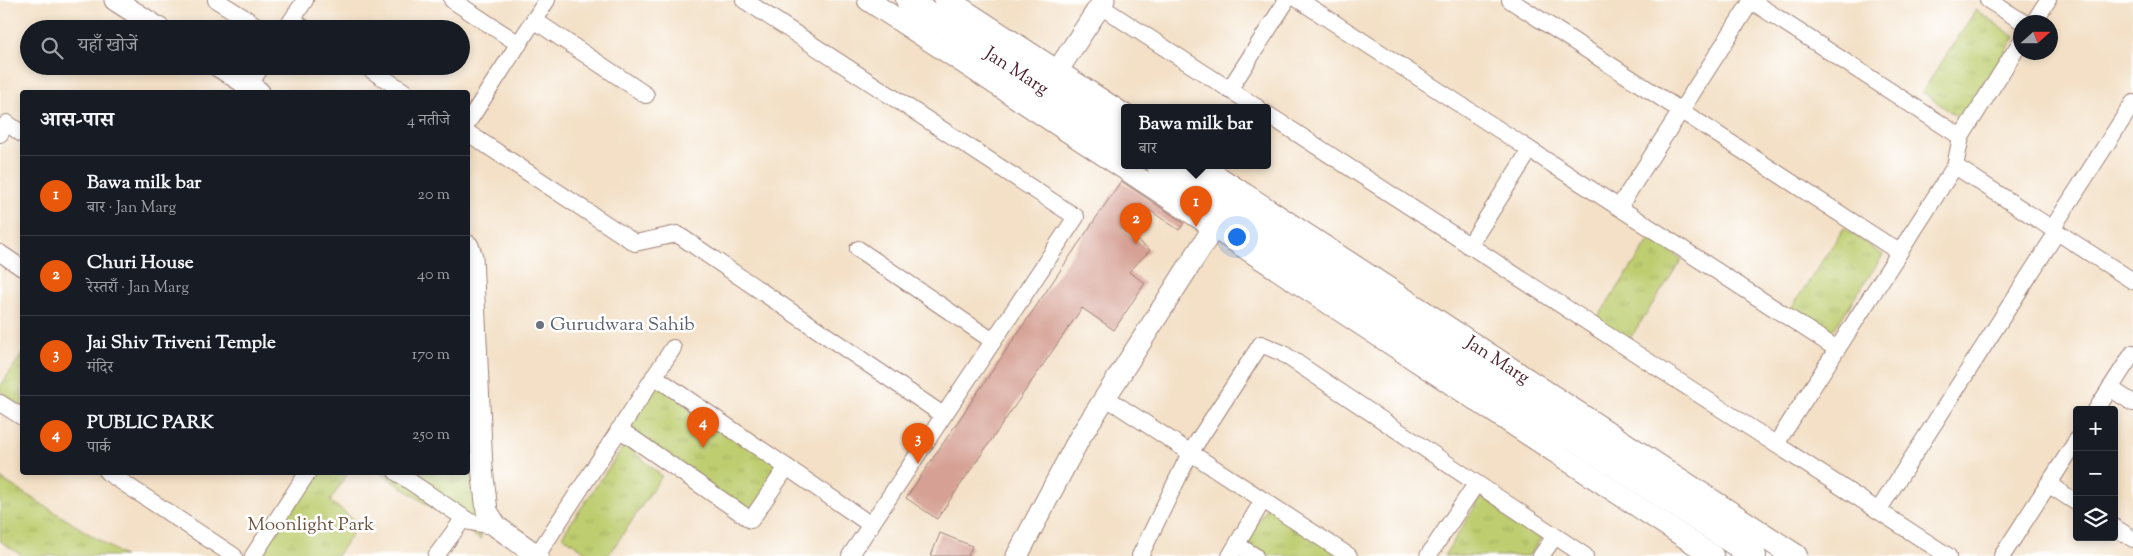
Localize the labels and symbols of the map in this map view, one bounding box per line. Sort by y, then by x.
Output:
north arrow [2013,15,2058,60]
street label: Jan Marg [978,41,1054,103]
pin: 1 [1180,186,1212,227]
pin: 2 [1120,203,1152,244]
your location [1224,224,1250,250]
place label: Gurudwara Sahib [550,312,695,339]
marker: Gurudwara Sahib [534,319,546,331]
street label: Jan Marg [1459,330,1535,392]
pin: 4 [687,407,719,448]
pin: 3 [902,423,934,464]
park label: Moonlight Park [248,512,375,539]

